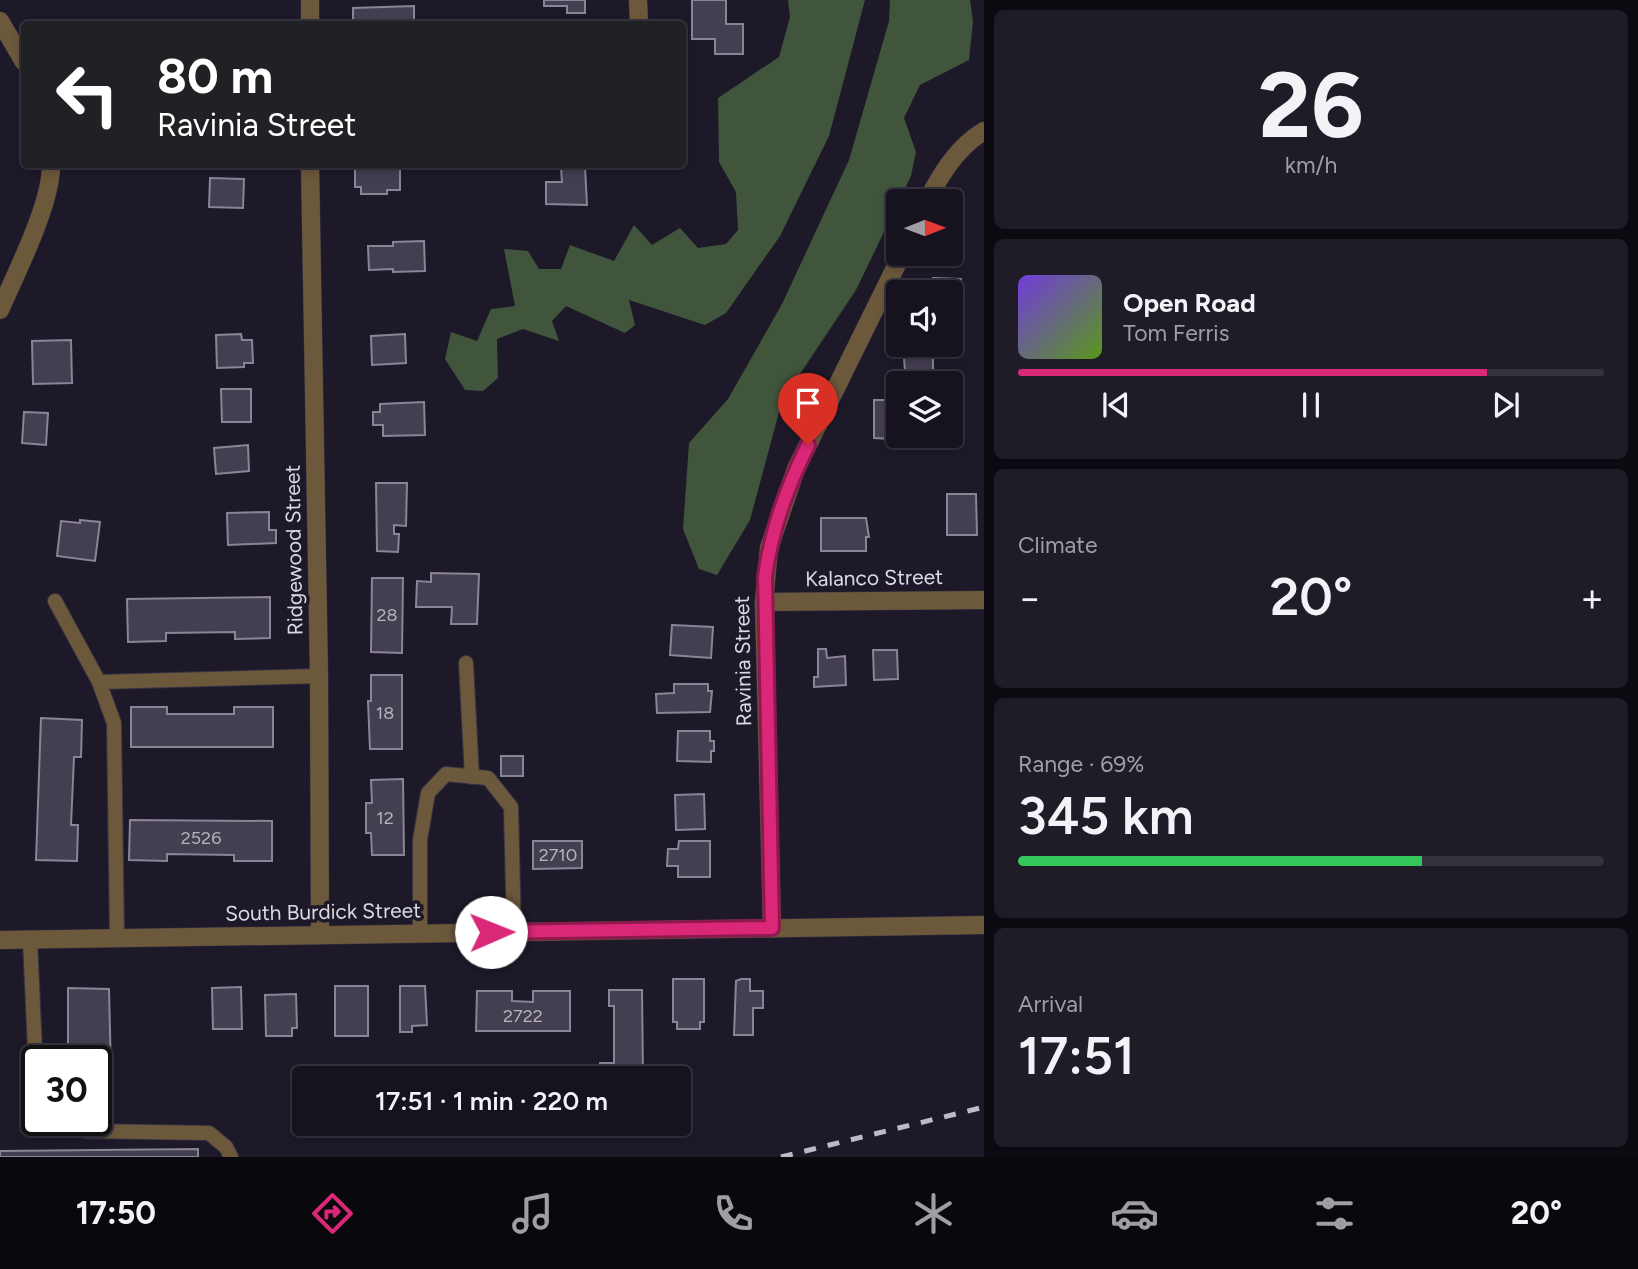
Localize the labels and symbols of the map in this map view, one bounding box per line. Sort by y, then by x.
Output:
north arrow [886,189,962,266]
pin [778,373,838,445]
street label: Ridgewood Street [280,464,307,636]
street label: Kalanco Street [805,564,943,591]
street label: Ravinia Street [729,595,756,727]
house number: 28 [376,604,398,626]
house number: 18 [376,702,394,724]
house number: 12 [376,807,394,829]
house number: 2526 [181,827,221,849]
house number: 2710 [539,844,577,866]
position arrow [454,895,528,969]
street label: South Burdick Street [225,897,421,926]
house number: 2722 [503,1005,543,1027]
speed limit sign: 30 [21,1045,112,1136]

